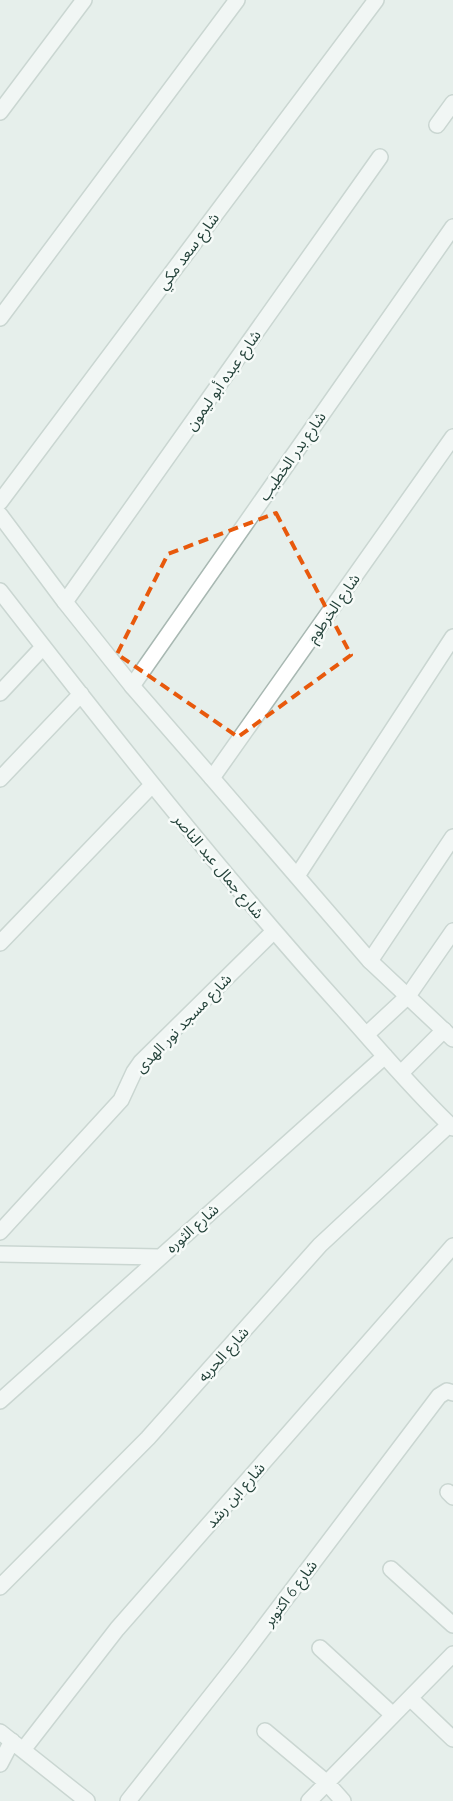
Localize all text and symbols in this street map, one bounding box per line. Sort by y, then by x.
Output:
street label: شارع سعد مكي [153,209,226,295]
street label: شارع عبده أبو ليمون [181,326,267,436]
street label: شارع بدر الخطيب [254,408,332,506]
street label: شارع الخرطوم [302,569,366,648]
street label: شارع جمال عبد الناصر [167,809,269,924]
street label: شارع مسجد نور الهدى [131,969,238,1079]
street label: شارع الثوره [162,1199,224,1259]
street label: شارع الحريه [193,1322,255,1387]
street label: شارع ابن رشد [201,1458,271,1534]
street label: شارع 6 اكتوبر [258,1556,324,1632]

